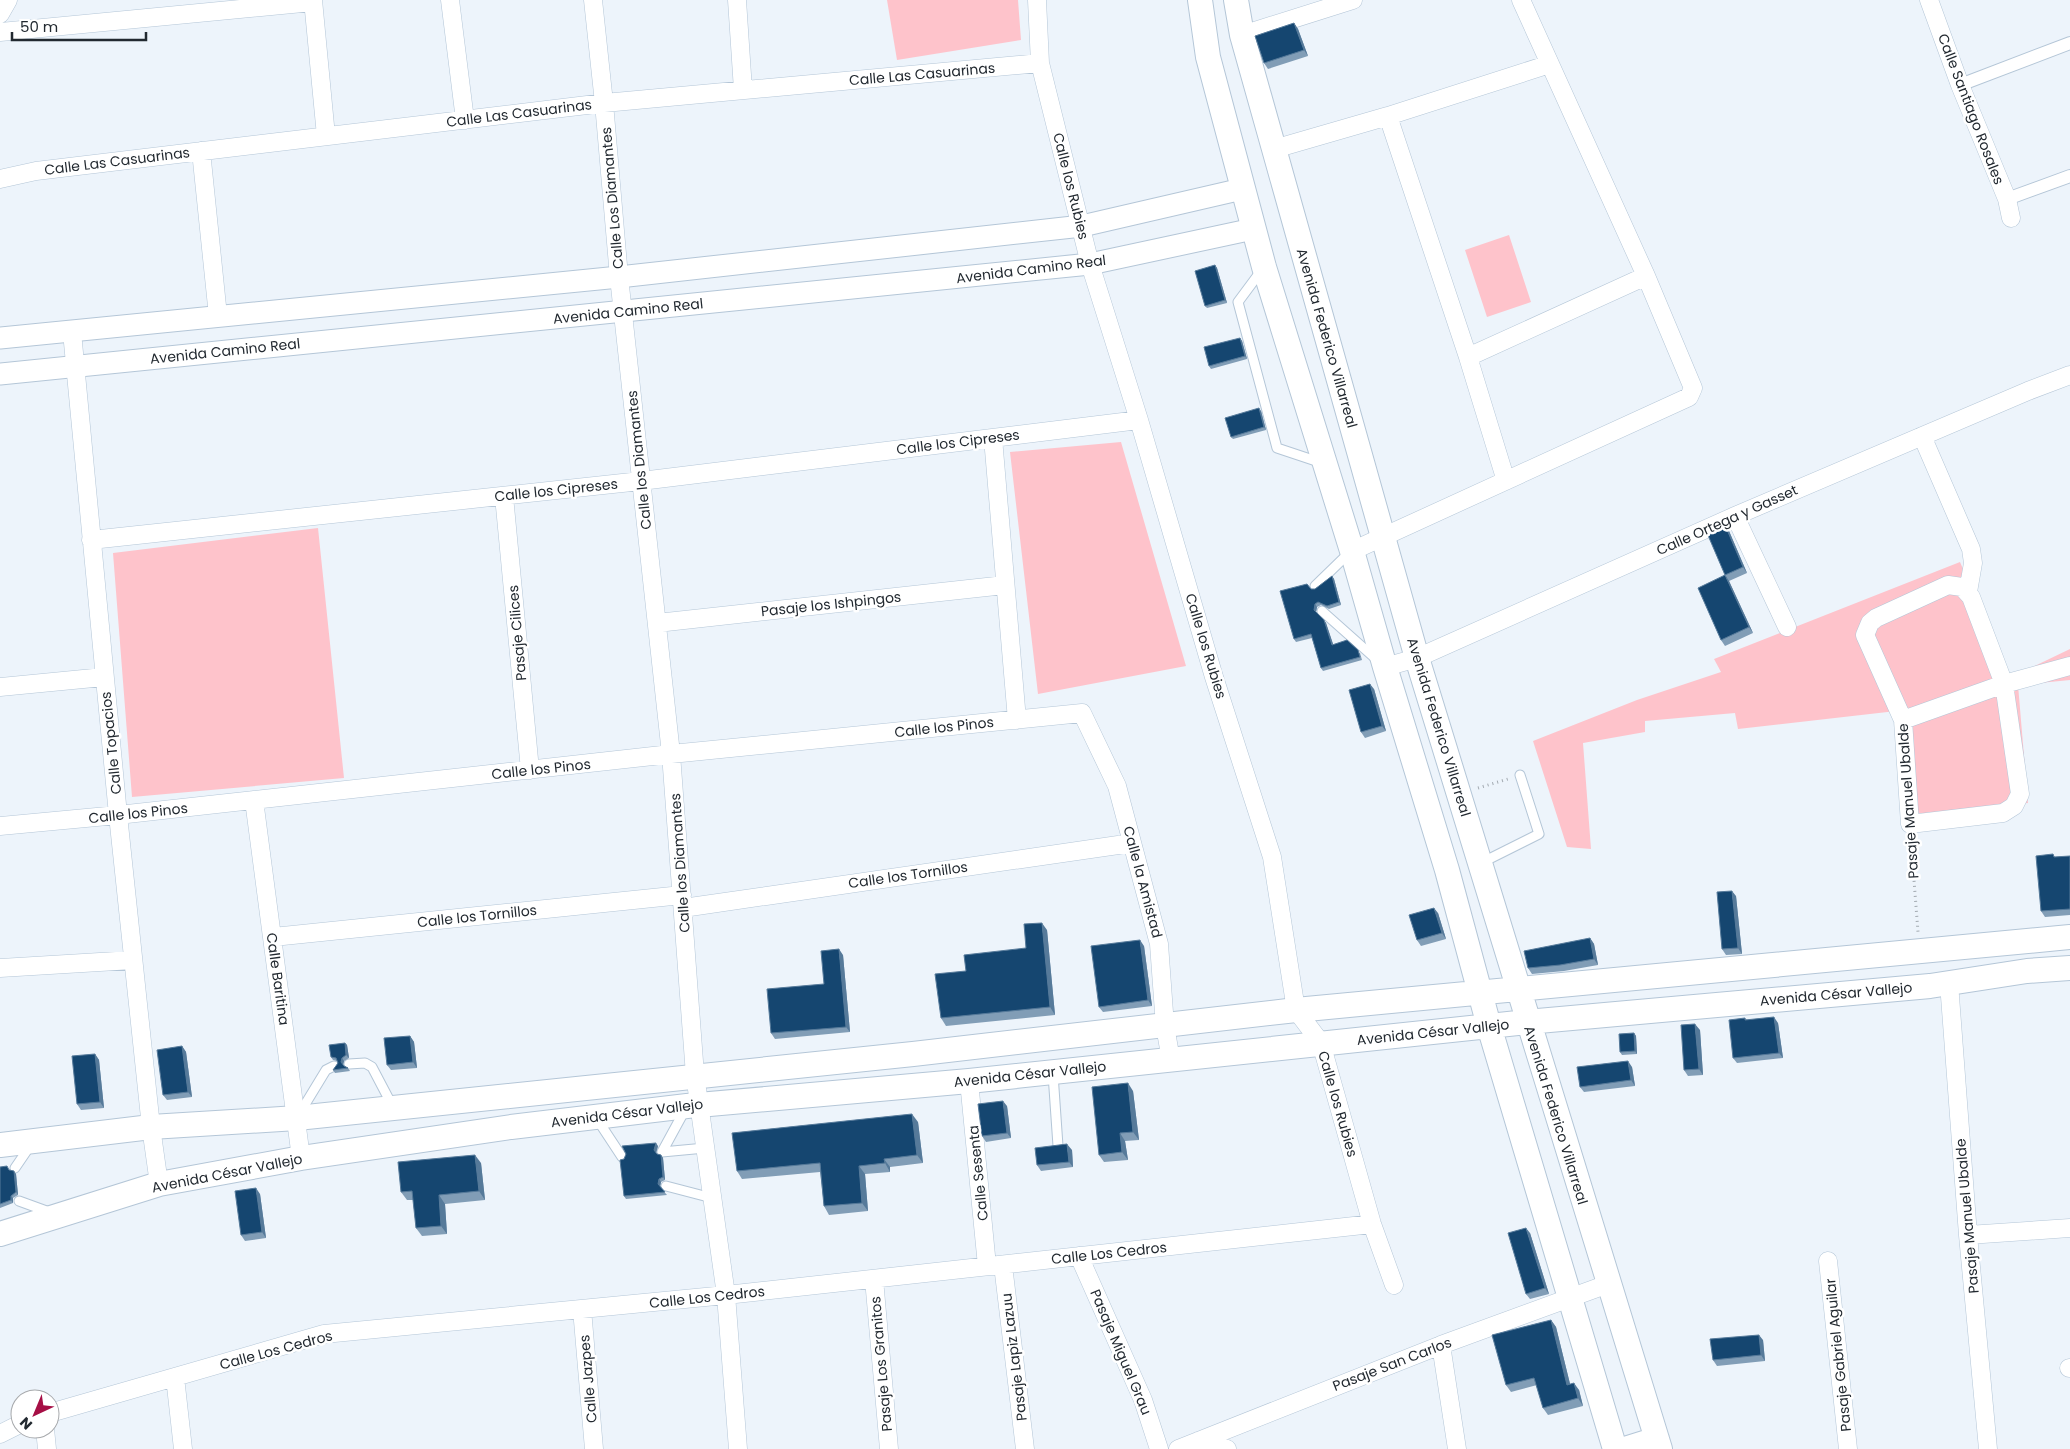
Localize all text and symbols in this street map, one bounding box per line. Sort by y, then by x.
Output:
scale bar [12,10,146,42]
text: 50 m [20,16,58,37]
street label: Calle Santiago Rosales [1933,31,2009,187]
street label: Calle Las Casuarinas [848,58,996,90]
street label: Calle Las Casuarinas [445,94,593,132]
street label: Calle Los Diamantes [596,126,628,270]
street label: Calle los Rubies [1048,131,1094,241]
street label: Calle Las Casuarinas [43,142,191,180]
street label: Avenida Federico Villarreal [1292,246,1362,430]
street label: Avenida Camino Real [955,250,1107,288]
street label: Avenida Camino Real [552,293,704,329]
street label: Avenida Camino Real [149,333,301,369]
street label: Calle los Diamantes [622,389,656,531]
street label: Calle los Cipreses [895,425,1021,459]
street label: Calle los Cipreses [493,474,619,506]
street label: Calle Ortega y Gasset [1653,480,1801,560]
street label: Pasaje Cilices [503,584,531,682]
street label: Pasaje los Ishpingos [760,587,902,621]
street label: Calle los Rubies [1180,591,1232,701]
street label: Avenida Federico Villarreal [1402,635,1476,819]
street label: Calle Topacios [96,691,126,795]
street label: Calle los Pinos [893,712,995,742]
street label: Pasaje Manuel Ubalde [1893,722,1923,879]
street label: Calle los Pinos [490,754,592,784]
street label: Calle los Diamantes [665,793,695,933]
street label: Calle los Pinos [87,798,189,828]
street label: Calle la Amistad [1118,824,1168,940]
street label: Calle los Tornillos [847,857,969,893]
street label: Calle los Tornillos [416,900,538,932]
street label: Calle Baritina [262,931,294,1027]
street label: Avenida César Vallejo [1759,977,1913,1011]
street label: Avenida César Vallejo [1356,1014,1510,1050]
street label: Avenida Federico Villarreal [1519,1023,1593,1207]
street label: Calle los Rubies [1313,1049,1363,1159]
street label: Avenida César Vallejo [953,1056,1107,1092]
street label: Avenida César Vallejo [550,1094,704,1132]
street label: Calle Sesenta [963,1124,993,1222]
street label: Pasaje Manuel Ubalde [1950,1137,1984,1294]
street label: Avenida César Vallejo [150,1149,304,1197]
street label: Calle Los Cedros [1050,1237,1168,1269]
street label: Pasaje Gabriel Aguilar [1820,1277,1856,1433]
street label: Calle Los Cedros [648,1281,766,1313]
street label: Pasaje Miguel Grau [1086,1286,1156,1418]
street label: Pasaje Lapiz Lazuu [996,1292,1032,1422]
street label: Pasaje Los Granitos [865,1296,897,1432]
street label: Calle Los Cedros [217,1325,335,1375]
street label: Pasaje San Carlos [1330,1332,1454,1396]
street label: Calle Jazpes [574,1334,602,1424]
north arrow [10,1389,60,1439]
text: N [15,1413,37,1434]

